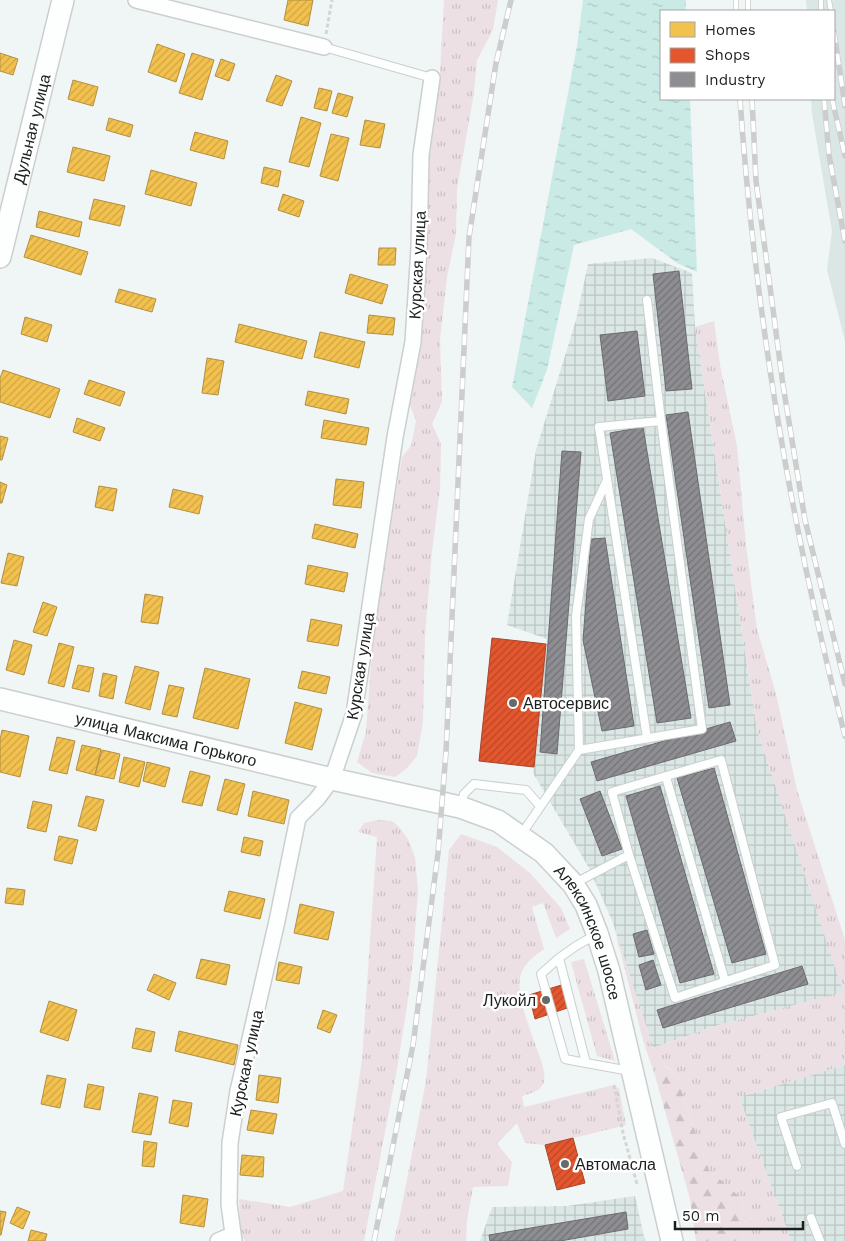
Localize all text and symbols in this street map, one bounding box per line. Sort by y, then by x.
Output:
legend [660,10,835,100]
text: Homes [705,21,756,39]
text: Shops [705,46,750,64]
text: Industry [705,71,766,89]
street label: Дульная улица [9,72,55,186]
street label: Курская улица [405,210,430,320]
street label: Курская улица [343,611,378,721]
place label: Автосервис [523,694,609,713]
marker: Автосервис [507,697,519,709]
street label: улица Максима Горького [74,709,259,771]
street label: Алексинское шоссе [550,861,624,1002]
place label: Лукойл [483,991,536,1010]
marker: Лукойл [540,994,552,1006]
street label: Курская улица [226,1008,267,1118]
place label: Автомасла [575,1155,656,1174]
marker: Автомасла [559,1158,571,1170]
scale bar [675,1198,802,1230]
text: 50 m [682,1207,719,1225]

